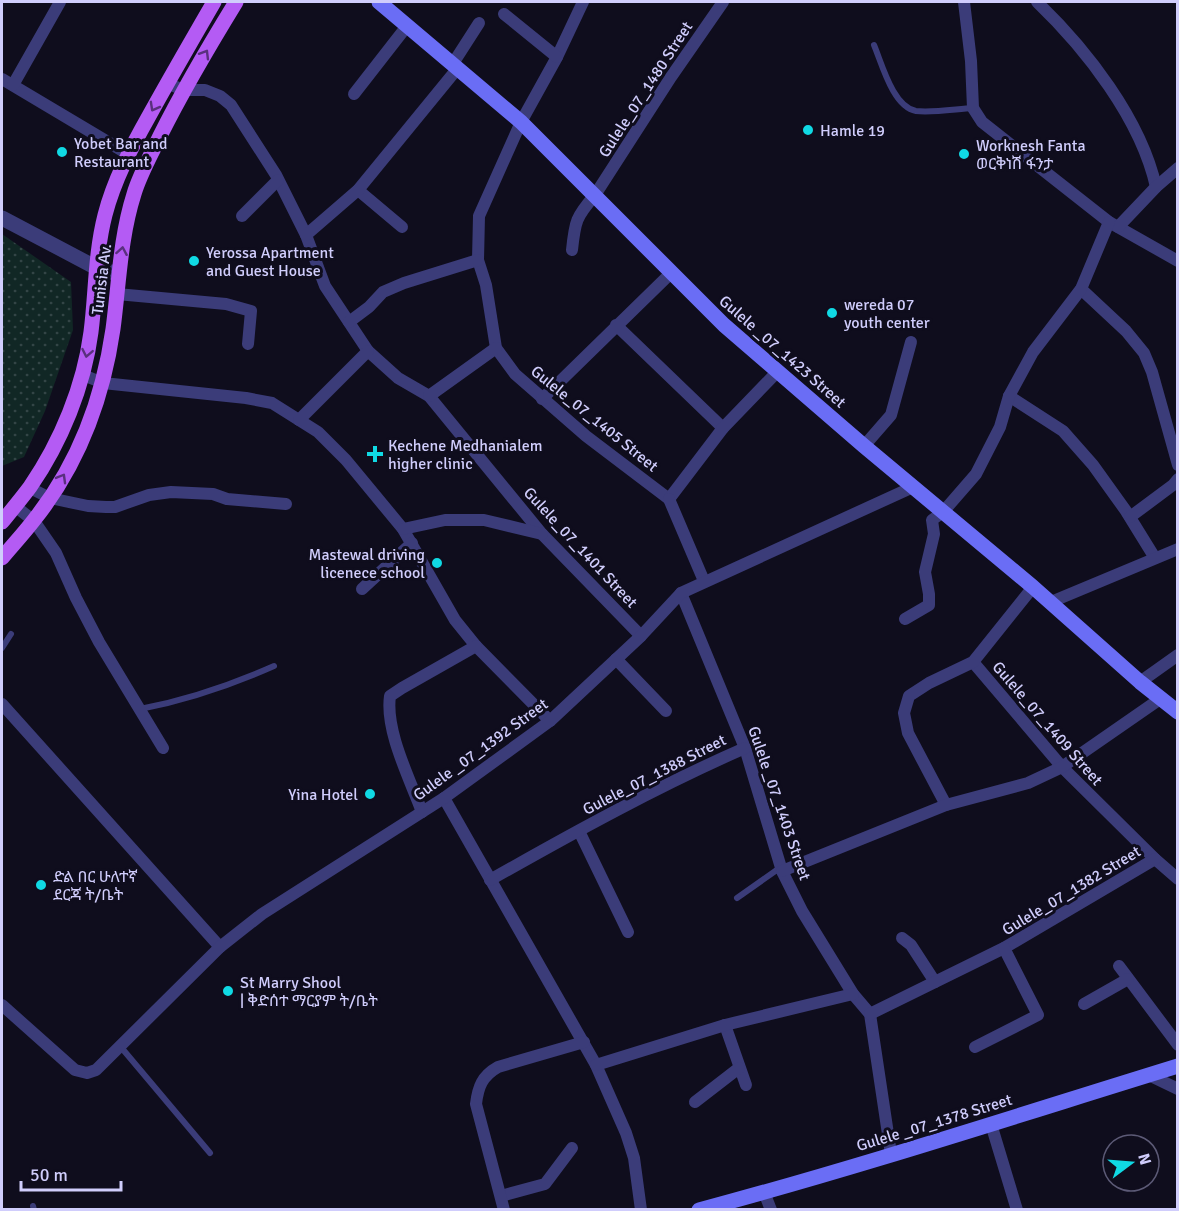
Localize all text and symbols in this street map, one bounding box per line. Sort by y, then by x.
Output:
street label: Gulele_07_1480 Street [594,17,697,161]
one-way arrow [197,50,209,60]
one-way arrow [150,101,161,111]
place label: Hamle 19 [820,121,885,141]
marker: Hamle 19 [801,123,815,137]
place label: Yobet Bar and Restaurant [74,134,168,172]
place label: Worknesh Fanta ወርቅነሽ ፋንታ [976,136,1086,174]
marker: Yobet Bar and Restaurant [55,145,69,159]
marker: Worknesh Fanta ወርቅነሽ ፋንታ [957,147,971,161]
street label: Tunisia Av. [88,242,116,316]
place label: Yerossa Apartment and Guest House [206,243,334,281]
one-way arrow [115,247,127,256]
marker: Yerossa Apartment and Guest House [187,254,201,268]
street label: Gulele _07_1423 Street [715,291,850,413]
place label: wereda 07 youth center [844,295,930,333]
marker: wereda 07 youth center [825,306,839,320]
one-way arrow [81,347,94,357]
street label: Gulele_07_1405 Street [527,361,662,477]
place label: Kechene Medhanialem higher clinic [388,436,543,474]
marker: Kechene Medhanialem higher clinic [366,445,384,463]
one-way arrow [55,474,66,484]
street label: Gulele_07_1401 Street [519,483,642,613]
place label: Mastewal driving licenece school [309,545,425,583]
marker: Mastewal driving licenece school [430,556,444,570]
street label: Gulele_07_1409 Street [988,657,1107,790]
street label: Gulele _07_1392 Street [409,694,552,805]
street label: Gulele _07_1403 Street [743,724,815,883]
street label: Gulele_07_1388 Street [579,730,730,820]
place label: Yina Hotel [288,785,358,805]
marker: Yina Hotel [363,787,377,801]
street label: Gulele_07_1382 Street [999,841,1145,940]
place label: ድል በር ሁለተኛ ደርጃ ት/ቤት [53,867,138,905]
marker: ድል በር ሁለተኛ ደርጃ ት/ቤት [34,878,48,892]
place label: St Marry Shool | ቅድሰተ ማርያም ት/ቤት [240,973,378,1011]
marker: St Marry Shool | ቅድሰተ ማርያም ት/ቤት [221,984,235,998]
street label: Gulele _07_1378 Street [854,1090,1015,1156]
north arrow [1101,1133,1161,1193]
text: N [1133,1151,1156,1167]
scale bar [21,1154,122,1192]
text: 50 m [30,1164,68,1186]

